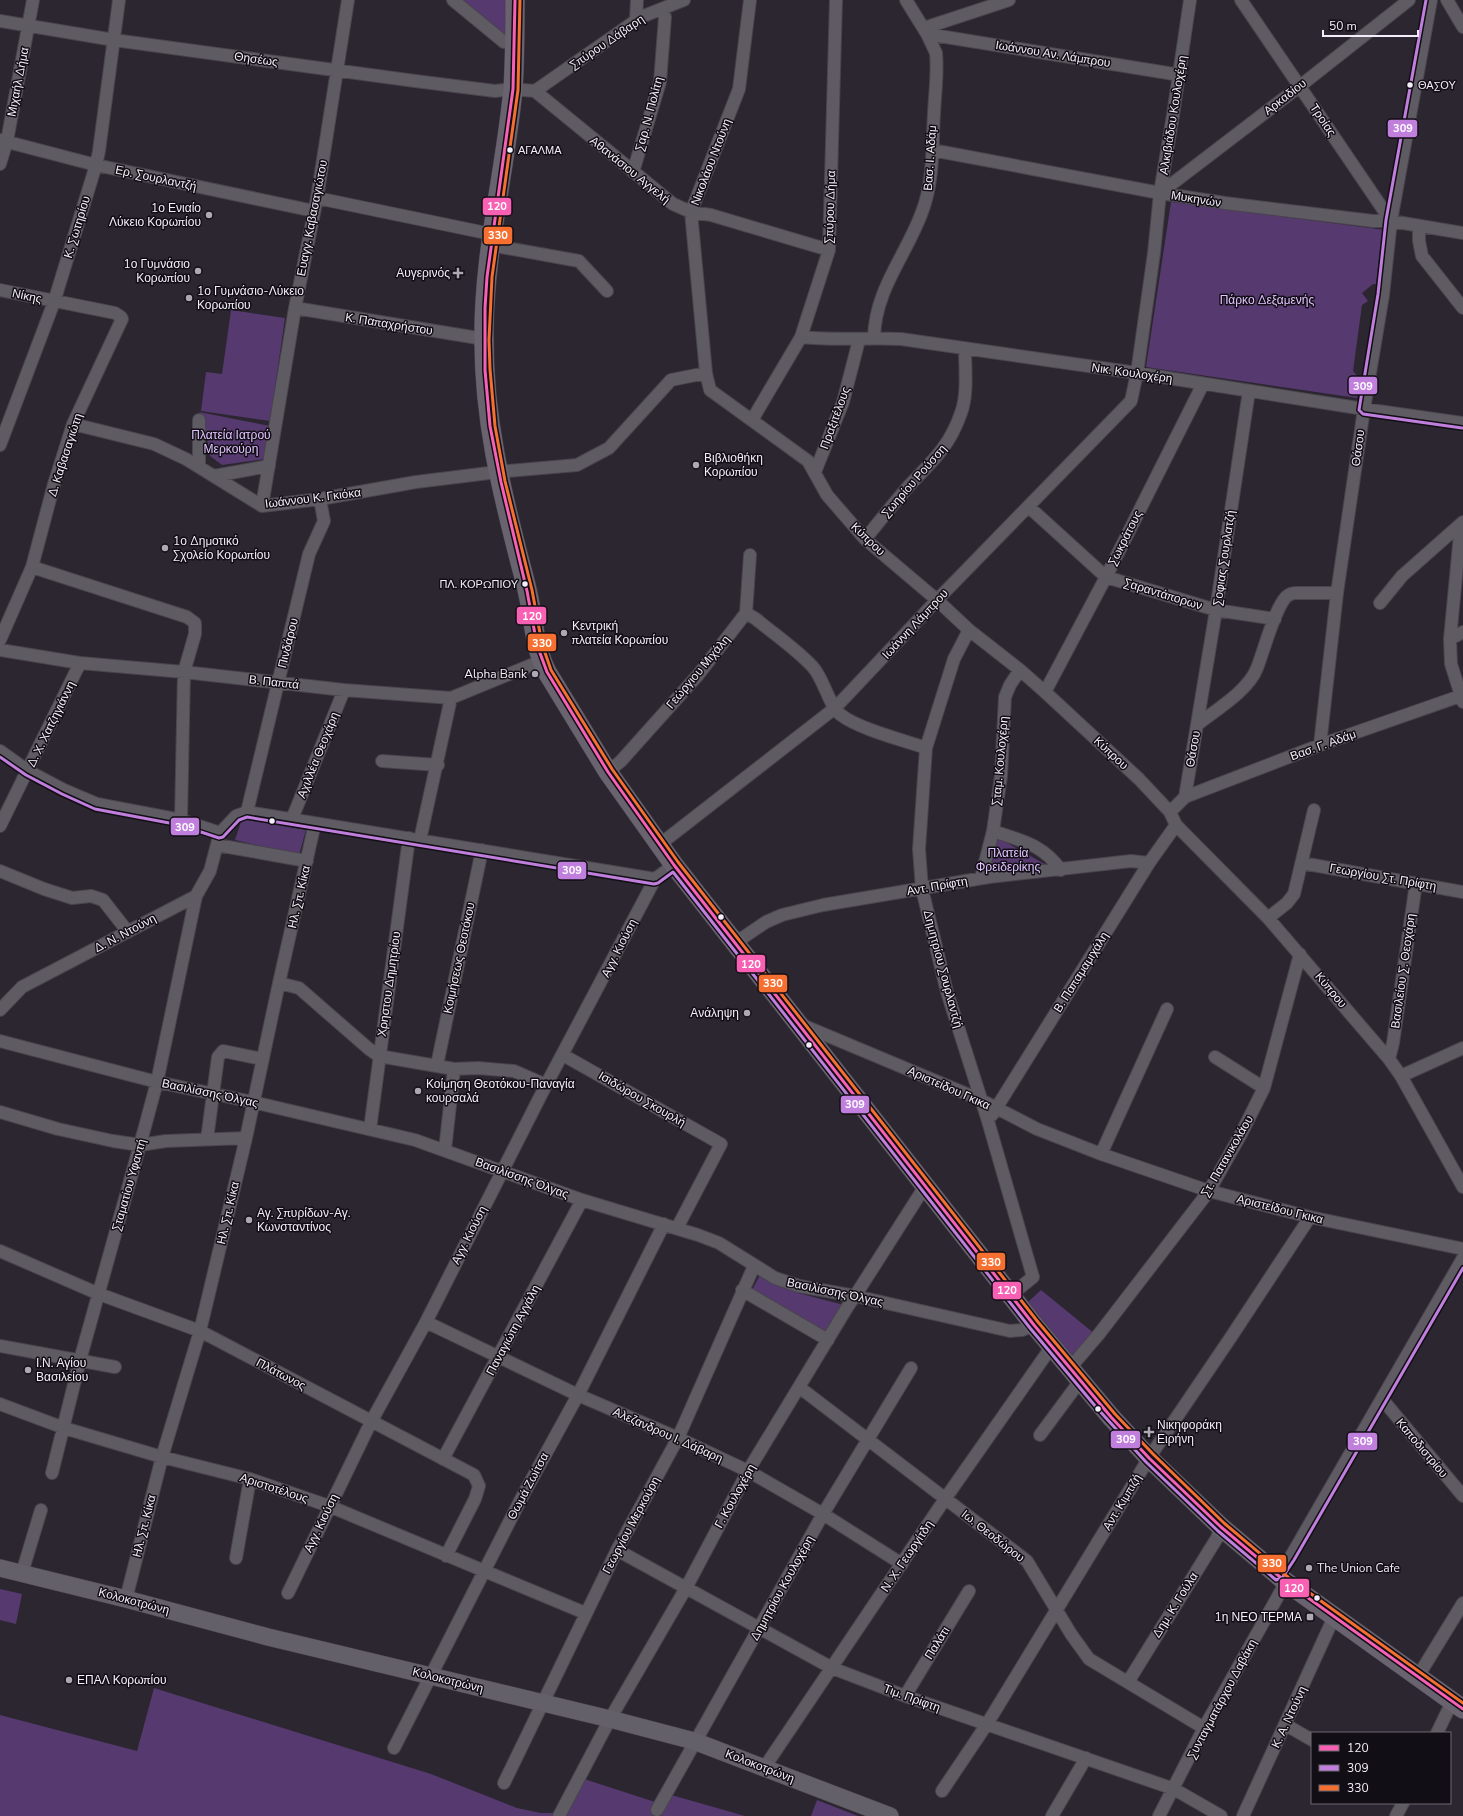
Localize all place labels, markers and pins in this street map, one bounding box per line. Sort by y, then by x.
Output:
place label: ΘΑΣΟΥ [1418,78,1456,93]
marker: ΘΑΣΟΥ [1405,80,1415,90]
place label: ΑΓΑΛΜΑ [518,143,562,158]
marker: ΑΓΑΛΜΑ [505,145,515,155]
place label: 1ο Ενιαίο Λύκειο Κορωπίου [109,200,201,230]
marker: 1ο Ενιαίο Λύκειο Κορωπίου [204,210,214,220]
place label: 1ο Γυμνάσιο Κορωπίου [123,256,190,286]
place label: Αυγερινός [396,265,450,281]
marker: 1ο Γυμνάσιο Κορωπίου [193,266,203,276]
marker: Αυγερινός [453,268,463,278]
place label: 1ο Γυμνάσιο-Λύκειο Κορωπίου [197,283,304,313]
marker: 1ο Γυμνάσιο-Λύκειο Κορωπίου [184,293,194,303]
place label: Βιβλιοθήκη Κορωπίου [704,450,763,480]
marker: Βιβλιοθήκη Κορωπίου [691,460,701,470]
place label: 1ο Δημοτικό Σχολείο Κορωπίου [173,533,270,563]
marker: 1ο Δημοτικό Σχολείο Κορωπίου [160,543,170,553]
place label: ΠΛ. ΚΟΡΩΠΙΟΥ [439,577,519,592]
marker: ΠΛ. ΚΟΡΩΠΙΟΥ [520,579,530,589]
place label: Κεντρική πλατεία Κορωπίου [572,618,668,648]
marker: Κεντρική πλατεία Κορωπίου [559,628,569,638]
place label: Alpha Bank [464,666,528,682]
marker: Alpha Bank [530,669,540,679]
unlabelled marker [267,816,277,826]
unlabelled marker [716,912,726,922]
place label: Ανάληψη [690,1005,739,1021]
marker: Ανάληψη [742,1008,752,1018]
unlabelled marker [804,1040,814,1050]
place label: Κοίμηση Θεοτόκου-Παναγία κουρσαλά [426,1076,575,1106]
marker: Κοίμηση Θεοτόκου-Παναγία κουρσαλά [413,1086,423,1096]
place label: Αγ. Σπυρίδων-Αγ. Κωνσταντίνος [257,1205,351,1235]
marker: Αγ. Σπυρίδων-Αγ. Κωνσταντίνος [244,1215,254,1225]
place label: Ι.Ν. Αγίου Βασιλείου [36,1355,88,1385]
marker: Ι.Ν. Αγίου Βασιλείου [23,1365,33,1375]
unlabelled marker [1093,1404,1103,1414]
place label: Νικηφοράκη Ειρήνη [1157,1417,1222,1447]
marker: Νικηφοράκη Ειρήνη [1144,1427,1154,1437]
place label: The Union Cafe [1317,1560,1400,1576]
marker: The Union Cafe [1304,1563,1314,1573]
unlabelled marker [1312,1593,1322,1603]
place label: 1η ΝΕΟ ΤΕΡΜΑ [1215,1609,1302,1625]
marker: 1η ΝΕΟ ΤΕΡΜΑ [1305,1612,1315,1622]
place label: ΕΠΑΛ Κορωπίου [77,1672,166,1688]
marker: ΕΠΑΛ Κορωπίου [64,1675,74,1685]

